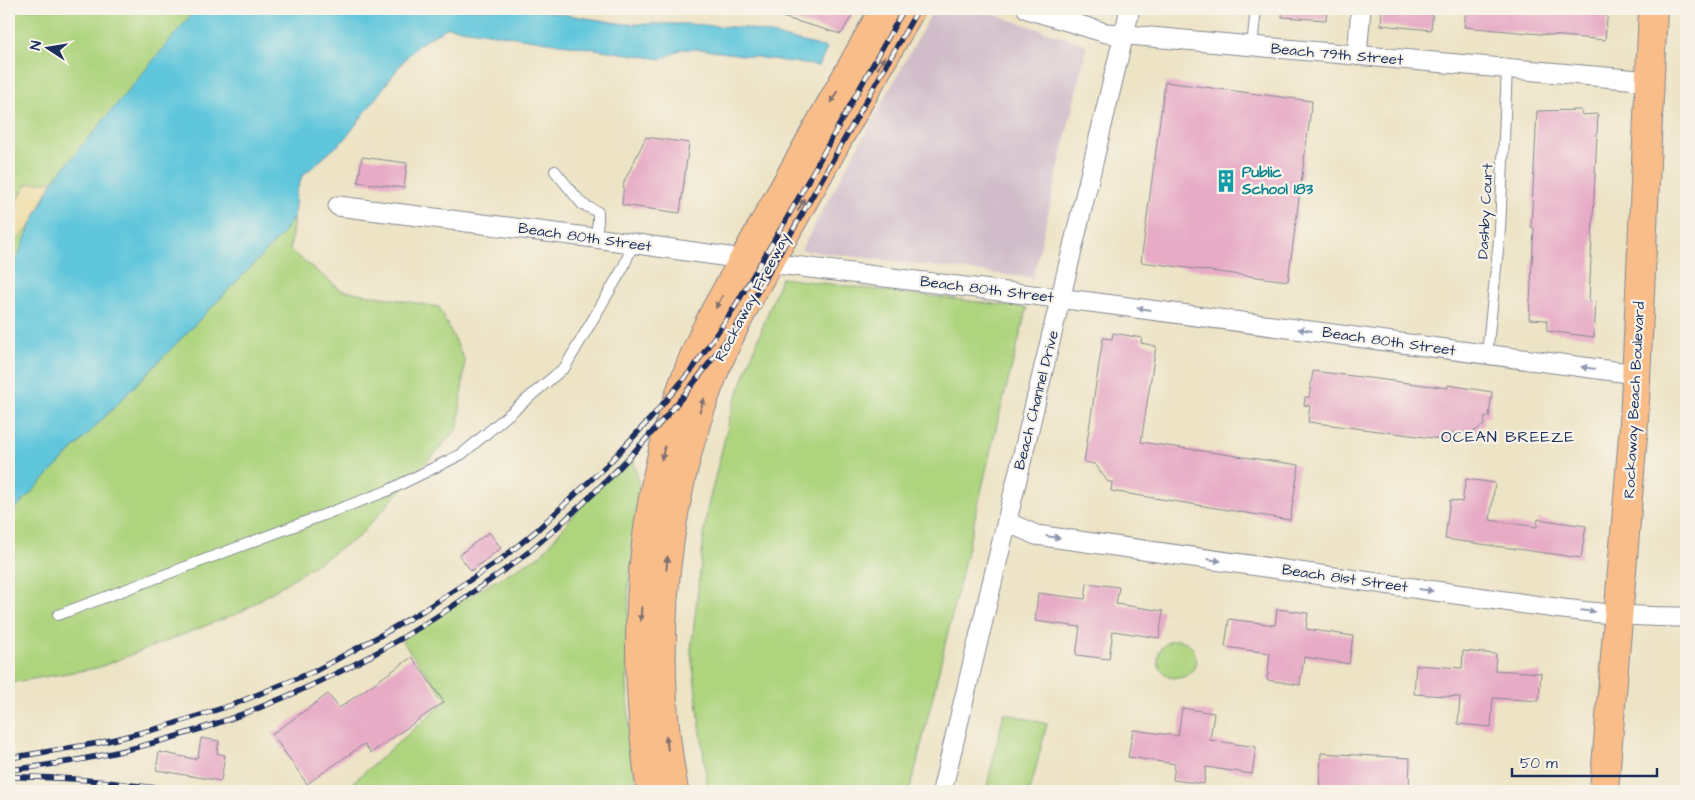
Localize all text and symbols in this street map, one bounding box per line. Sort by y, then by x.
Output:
north arrow [22,22,72,72]
street label: Beach 79th Street [1270,38,1404,71]
text: N [26,39,47,52]
one-way arrow [877,56,885,71]
one-way arrow [830,90,839,104]
place label: Public School 183 [1241,162,1313,200]
street label: Dashby Court [1473,163,1499,260]
building icon: Public School 183 [1213,168,1239,194]
one-way arrow [797,197,805,212]
street label: Beach 80th Street [517,218,653,257]
street label: Rockaway Freeway [710,229,796,365]
street label: Beach 80th Street [919,271,1055,308]
one-way arrow [715,295,724,308]
street label: Rockaway Beach Boulevard [1619,301,1651,499]
one-way arrow [1136,305,1152,313]
street label: Beach 80th Street [1321,322,1457,361]
one-way arrow [1297,326,1313,334]
street label: Beach Channel Drive [1009,328,1064,472]
one-way arrow [1579,364,1595,372]
one-way arrow [699,397,706,412]
district label: OCEAN BREEZE [1441,426,1575,448]
one-way arrow [659,446,667,461]
one-way arrow [1045,534,1061,542]
one-way arrow [664,555,672,571]
one-way arrow [1206,556,1222,564]
street label: Beach 81st Street [1281,559,1409,598]
one-way arrow [1419,586,1435,594]
one-way arrow [637,607,645,623]
one-way arrow [1580,607,1596,615]
one-way arrow [663,735,671,751]
scale bar [1512,745,1658,777]
text: 50 m [1520,753,1558,774]

